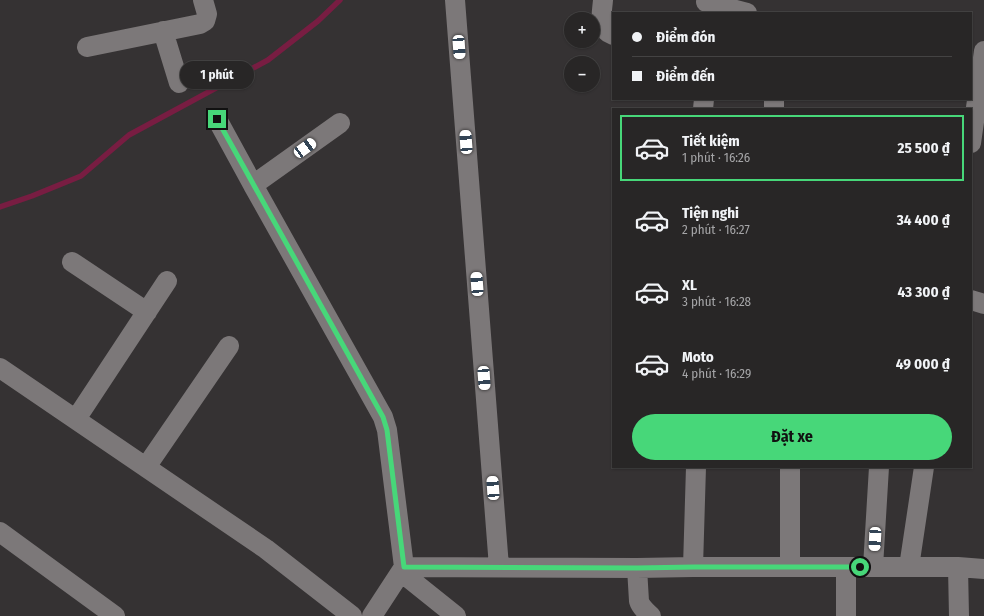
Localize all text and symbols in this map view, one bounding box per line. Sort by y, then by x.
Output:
map controls [564,12,600,92]
button: + [564,12,600,48]
text: Điểm đón [656,28,715,46]
car [452,35,466,59]
button: − [564,56,600,92]
callout: 1 phút [180,61,254,89]
text: 1 phút [200,67,234,82]
text: Điểm đến [656,67,715,85]
route end [208,110,226,128]
car [459,130,473,154]
icon: car [634,130,670,166]
text: Tiết kiệm [682,132,740,150]
car [292,136,318,160]
text: 25 500 ₫ [897,139,950,157]
text: 1 phút · 16:26 [682,150,750,165]
icon: car [634,202,670,238]
text: Tiện nghi [682,204,739,222]
text: 34 400 ₫ [897,211,950,229]
text: 2 phút · 16:27 [682,222,750,237]
car [470,272,484,296]
icon: car [634,274,670,310]
text: XL [682,276,697,294]
text: 43 300 ₫ [897,283,950,301]
text: 3 phút · 16:28 [682,294,751,309]
icon: car [634,346,670,382]
text: Moto [682,348,714,366]
text: 49 000 ₫ [896,355,950,373]
car [477,366,491,390]
text: 4 phút · 16:29 [682,366,751,381]
button: Đặt xe [632,414,952,460]
car [486,476,500,500]
car [868,527,882,551]
route start [851,558,869,576]

